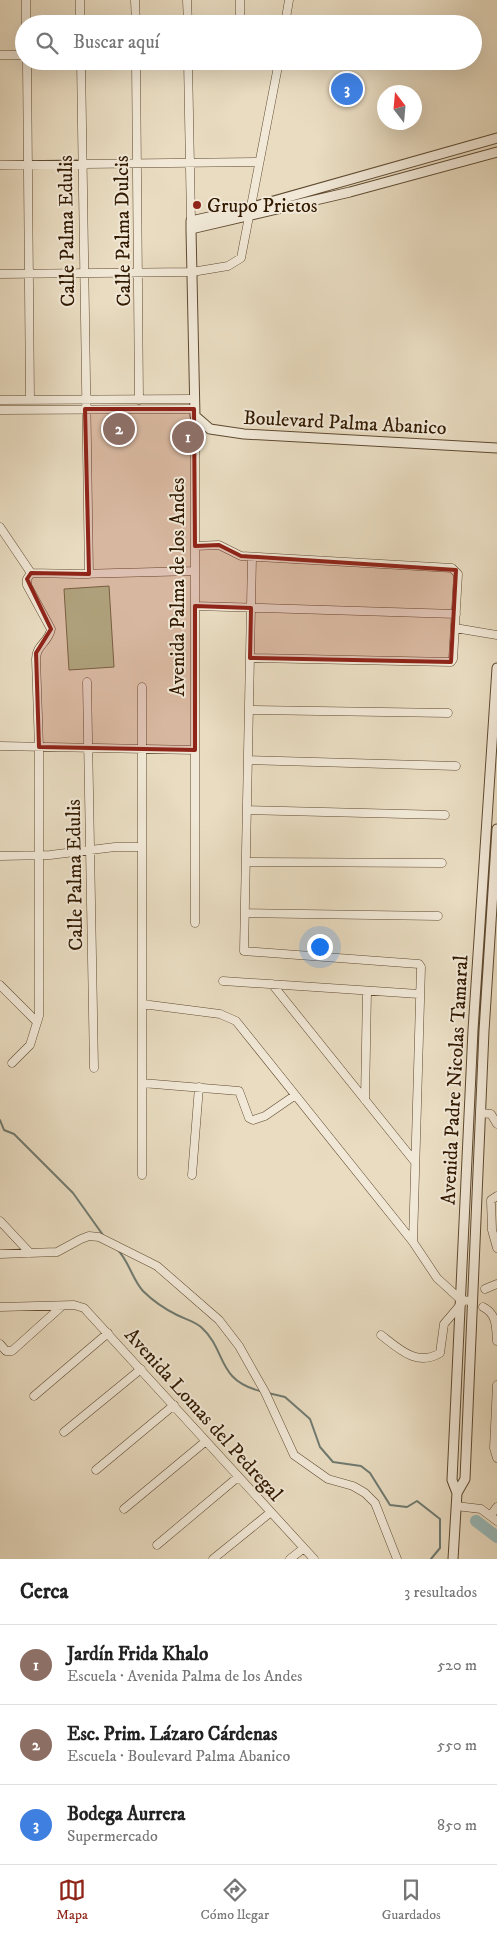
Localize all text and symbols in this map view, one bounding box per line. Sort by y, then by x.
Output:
search box [15,15,482,70]
icon: search [33,29,61,57]
text: Buscar aquí [73,31,159,54]
pin: 3 [331,70,363,108]
north arrow [377,85,422,130]
street label: Calle Palma Edulis [54,155,81,307]
street label: Calle Palma Dulcis [110,155,137,307]
place label: Grupo Prietos [207,194,318,219]
marker: Grupo Prietos [191,199,203,211]
street label: Boulevard Palma Abanico [243,406,447,441]
pin: 2 [103,410,135,448]
pin: 1 [172,418,204,456]
street label: Avenida Palma de los Andes [166,477,191,696]
street label: Calle Palma Edulis [62,799,89,951]
your location [307,934,333,960]
street label: Avenida Padre Nicolas Tamaral [436,955,475,1206]
street label: Avenida Lomas del Pedregal [118,1323,287,1507]
text: Cerca [20,1579,68,1605]
text: 3 resultados [404,1582,477,1602]
text: Jardín Frida Khalo [67,1643,208,1666]
text: 1 [33,1655,39,1675]
text: 520 m [437,1655,477,1675]
text: Escuela · Avenida Palma de los Andes [67,1666,302,1686]
text: Esc. Prim. Lázaro Cárdenas [67,1723,277,1746]
text: 2 [32,1735,40,1755]
text: 550 m [437,1735,477,1755]
text: Escuela · Boulevard Palma Abanico [67,1746,290,1766]
text: Bodega Aurrera [67,1803,185,1826]
text: 3 [33,1815,39,1835]
text: 850 m [437,1815,477,1835]
text: Supermercado [67,1826,158,1846]
tab: Mapa [56,1876,88,1924]
tab: Cómo llegar [201,1876,269,1924]
tab: Guardados [382,1876,441,1924]

